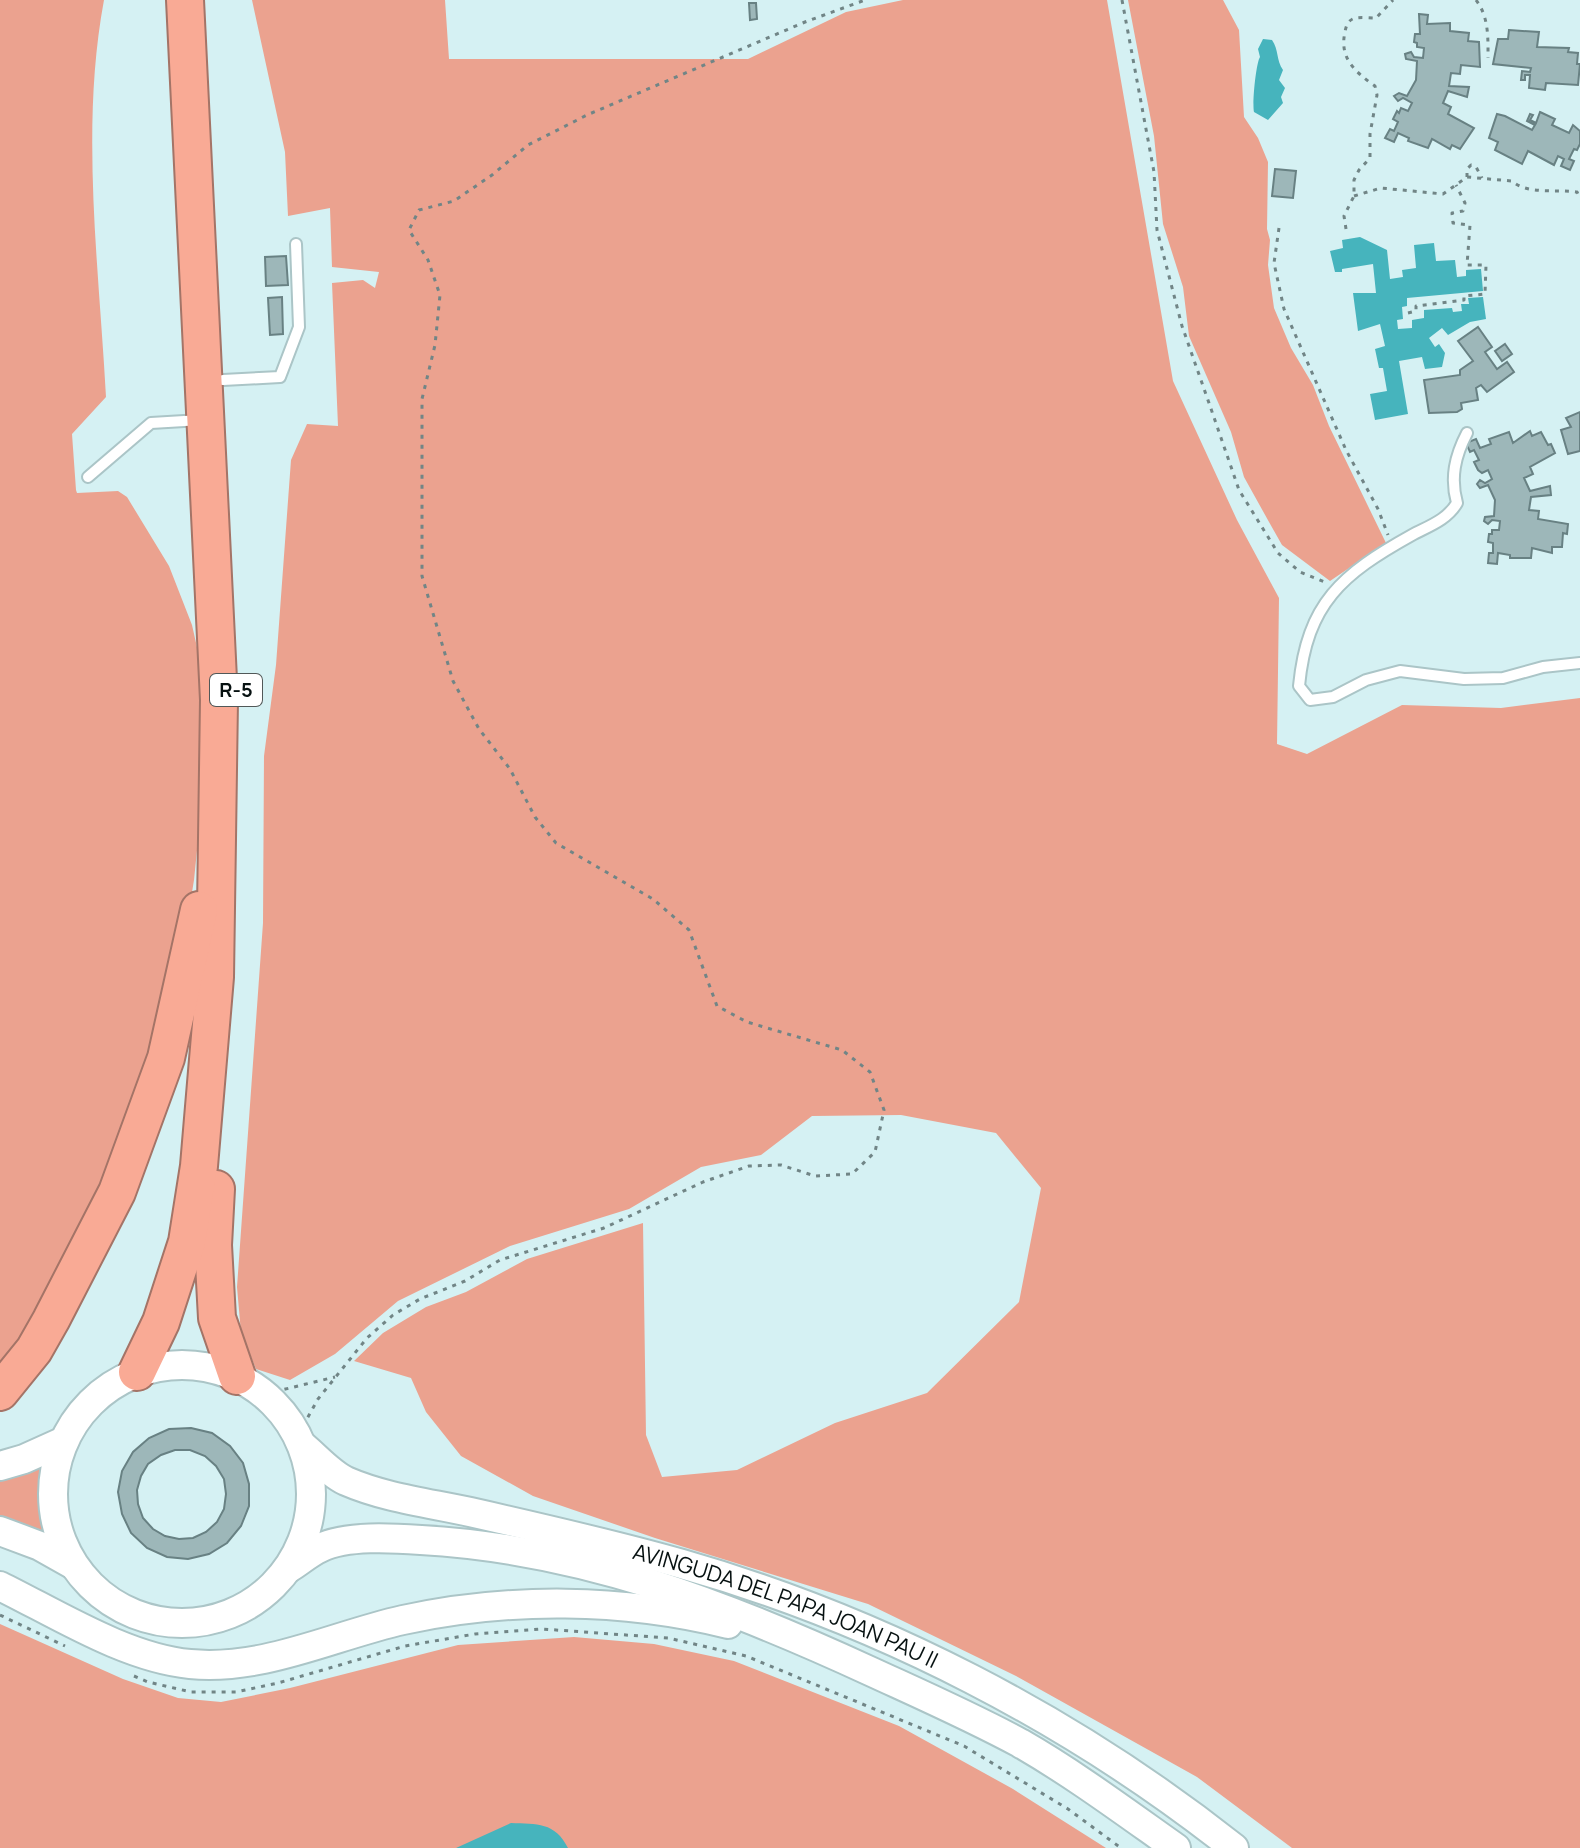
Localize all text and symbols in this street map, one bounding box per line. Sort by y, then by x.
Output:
road number: R-5 [210,674,262,706]
street label: AVINGUDA DEL PAPA JOAN PAU II [630,1536,943,1675]

